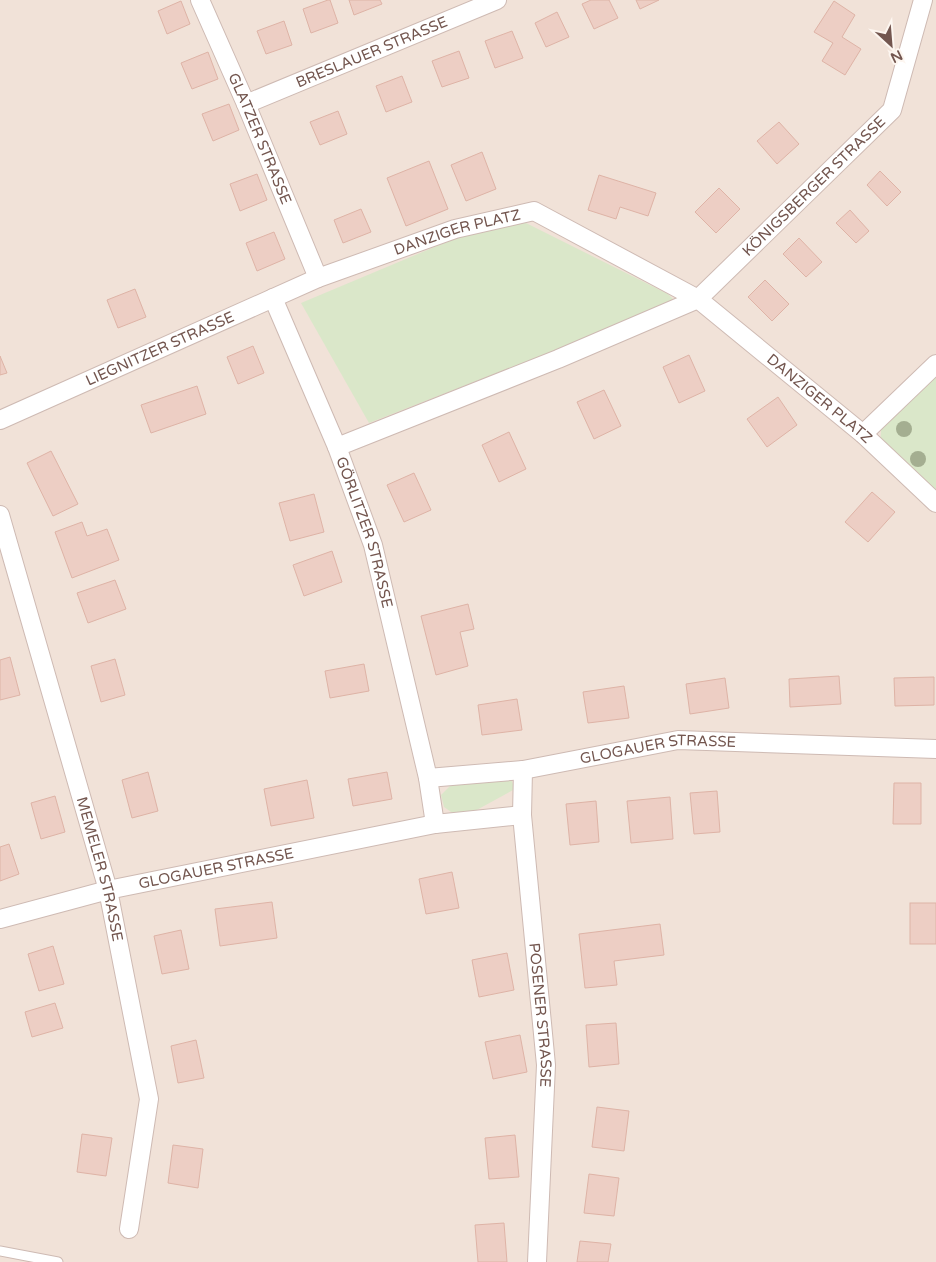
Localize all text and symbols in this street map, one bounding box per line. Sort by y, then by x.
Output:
street label: BRESLAUER STRASSE [293,13,450,91]
north arrow [866,20,916,70]
text: N [888,46,905,66]
street label: GLATZER STRASSE [224,70,295,207]
street label: KÖNIGSBERGER STRASSE [739,112,889,260]
street label: DANZIGER PLATZ [391,205,522,259]
street label: LIEGNITZER STRASSE [83,308,237,390]
street label: DANZIGER PLATZ [763,350,876,447]
street label: GÖRLITZER STRASSE [332,454,397,610]
street label: GLOGAUER STRASSE [578,731,736,768]
street label: MEMELER STRASSE [73,795,127,943]
street label: GLOGAUER STRASSE [137,844,295,893]
street label: POSENER STRASSE [525,942,555,1088]

